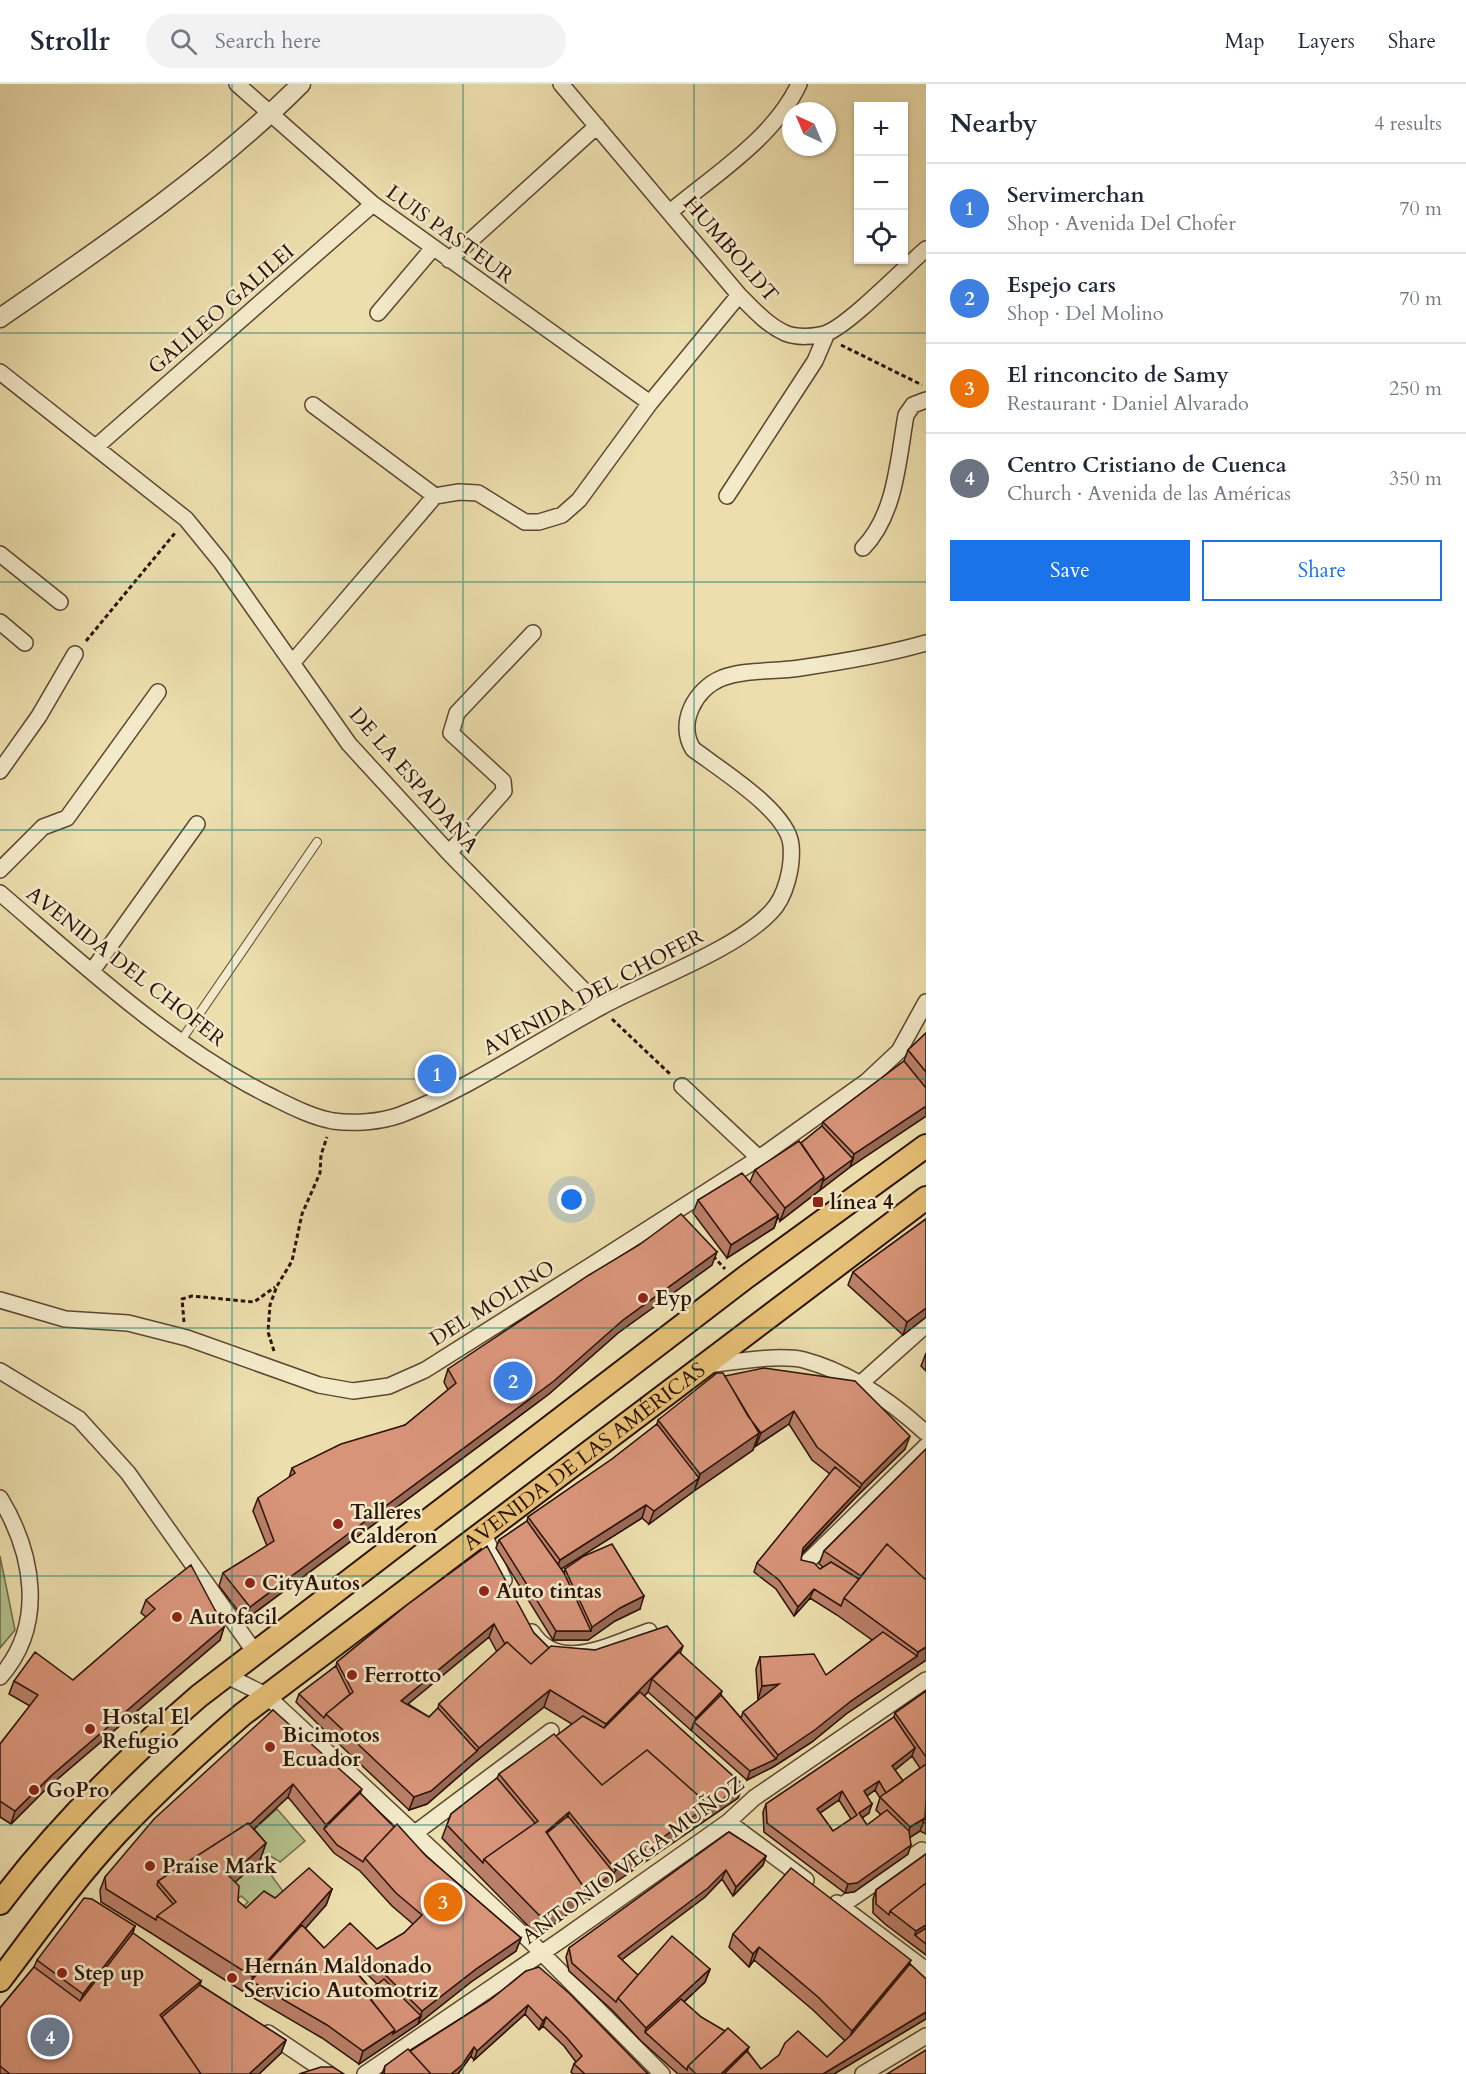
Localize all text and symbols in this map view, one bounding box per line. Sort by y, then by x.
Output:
search box [146,14,566,68]
text: Strollr [30,22,110,60]
icon: search [167,25,200,58]
text: Search here [215,26,321,56]
text: Map [1225,27,1265,56]
text: Layers [1298,27,1355,56]
text: Share [1388,27,1436,56]
north arrow [782,102,836,156]
map controls [854,102,908,264]
button: + [854,102,908,156]
text: Nearby [950,106,1038,141]
text: 4 results [1374,110,1442,137]
button: − [854,156,908,210]
street label: LUIS PASTEUR [380,178,520,291]
text: Servimerchan [1007,180,1145,210]
street label: HUMBOLDT [676,190,785,309]
text: 1 [964,195,975,222]
text: 70 m [1399,195,1442,222]
button: locate [854,210,908,264]
text: Shop · Avenida Del Chofer [1007,210,1236,237]
street label: GALILEO GALILEI [142,238,301,381]
text: Espejo cars [1007,270,1116,300]
text: 2 [964,285,975,312]
text: 70 m [1399,285,1442,312]
text: Shop · Del Molino [1007,300,1164,327]
text: El rinconcito de Samy [1007,360,1229,390]
text: 3 [964,375,975,402]
text: 250 m [1389,375,1442,402]
text: Restaurant · Daniel Alvarado [1007,390,1249,417]
text: Centro Cristiano de Cuenca [1007,450,1287,480]
text: 4 [964,465,975,492]
text: 350 m [1389,465,1442,492]
text: Church · Avenida de las Américas [1007,480,1291,507]
button: Save [950,540,1190,601]
button: Share [1202,540,1442,601]
street label: DE LA ESPADAÑA [342,700,486,860]
street label: AVENIDA DEL CHOFER [20,879,232,1054]
street label: AVENIDA DEL CHOFER [478,922,709,1063]
pin: 1 [418,1052,456,1096]
your location [557,1185,586,1214]
place label: línea 4 [830,1188,894,1217]
marker: línea 4 [811,1195,825,1209]
street label: DEL MOLINO [424,1253,560,1353]
place label: Eyp [655,1284,692,1313]
marker: Eyp [636,1291,650,1305]
street label: AVENIDA DE LAS AMÉRICAS [457,1356,712,1558]
pin: 2 [494,1358,532,1404]
place label: Talleres Calderon [350,1498,438,1551]
marker: Talleres Calderon [331,1517,345,1531]
place label: CityAutos [262,1569,360,1598]
marker: CityAutos [243,1576,257,1590]
place label: Auto tintas [496,1577,602,1606]
marker: Auto tintas [477,1584,491,1598]
place label: Autofacil [189,1603,277,1632]
marker: Autofacil [170,1610,184,1624]
place label: Ferrotto [364,1661,441,1690]
marker: Ferrotto [345,1668,359,1682]
place label: Hostal El Refugio [102,1703,190,1756]
place label: Bicimotos Ecuador [282,1721,380,1774]
marker: Hostal El Refugio [83,1722,97,1736]
marker: Bicimotos Ecuador [263,1740,277,1754]
street label: ANTONIO VEGA MUÑOZ [515,1769,751,1951]
place label: GoPro [46,1776,109,1805]
marker: GoPro [27,1783,41,1797]
place label: Praise Mark [162,1852,277,1881]
marker: Praise Mark [143,1859,157,1873]
pin: 3 [424,1880,462,1924]
place label: Hernán Maldonado Servicio Automotriz [244,1952,439,2005]
place label: Step up [74,1959,144,1988]
marker: Step up [55,1966,69,1980]
marker: Hernán Maldonado Servicio Automotriz [225,1971,239,1985]
pin: 4 [31,2014,70,2060]

